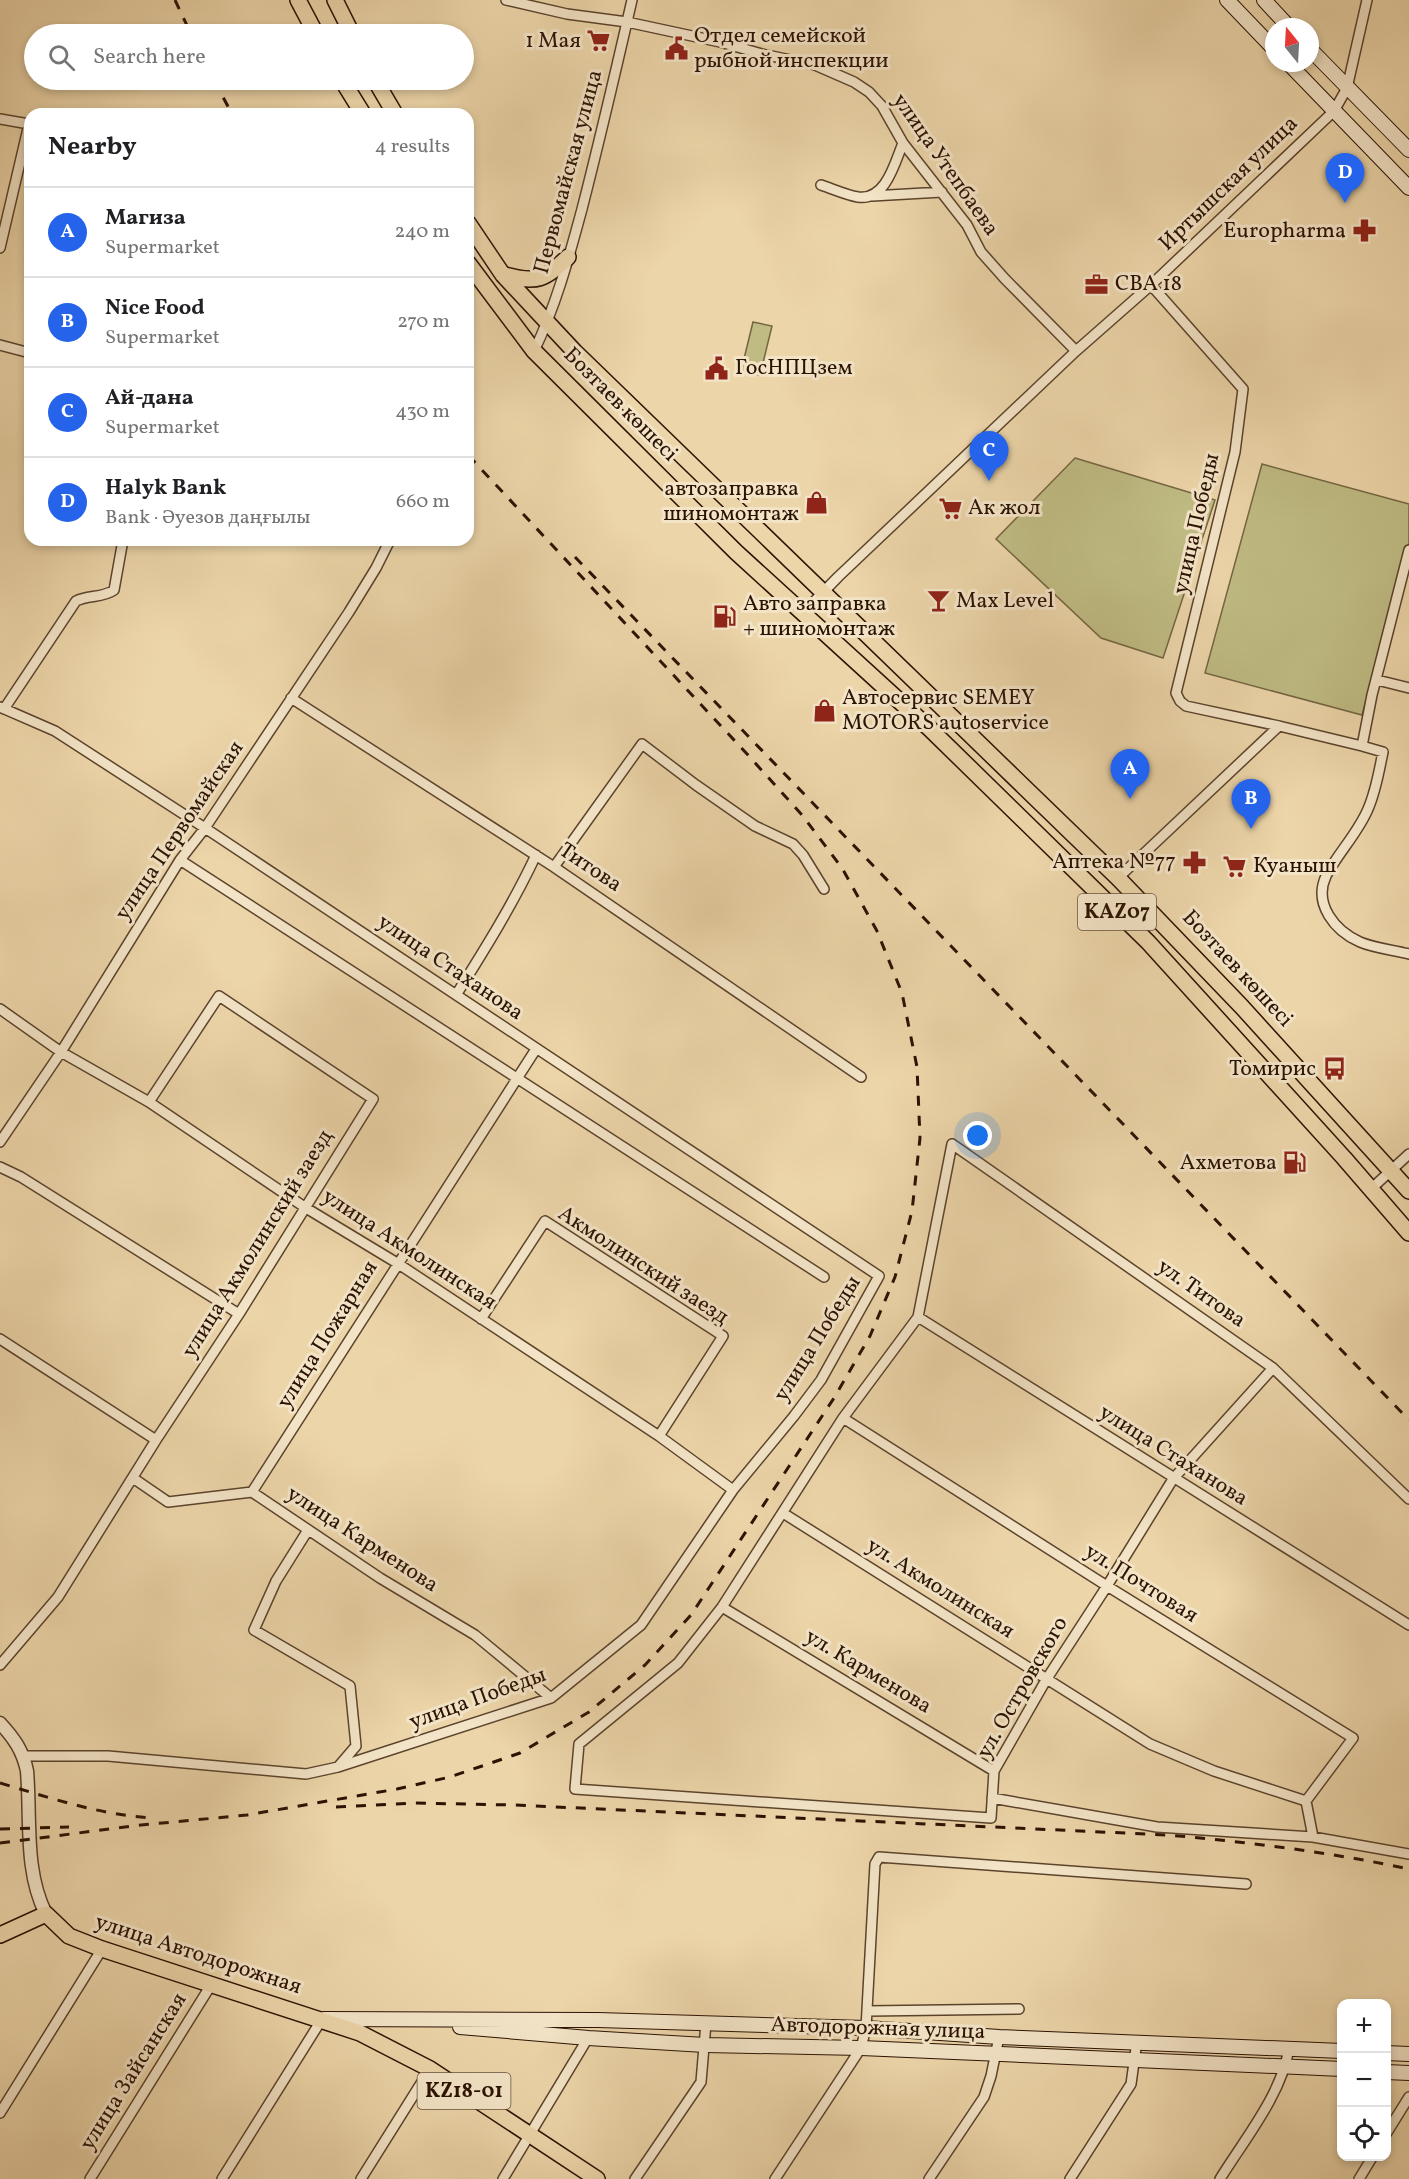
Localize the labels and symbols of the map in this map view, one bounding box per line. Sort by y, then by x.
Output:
north arrow [1265,18,1319,72]
place label: Отдел семейской рыбной инспекции [694,21,889,77]
place label: 1 Мая [525,26,581,57]
supermarket icon: 1 Мая [586,28,612,54]
public building icon: Отдел семейской рыбной инспекции [663,36,689,62]
street label: Первомайская улица [527,66,611,278]
street label: улица Утепбаева [884,87,1006,243]
street label: Иртышская улица [1152,109,1306,259]
pin: D [1326,154,1364,203]
place label: Europharma [1223,216,1346,247]
pharmacy icon: Europharma [1351,218,1377,244]
place label: СВА 18 [1115,269,1182,300]
office icon: СВА 18 [1084,271,1110,297]
street label: Бозтаев көшесі [556,341,684,469]
place label: ГосНПЦзем [735,353,853,384]
public building icon: ГосНПЦзем [704,355,730,381]
pin: C [970,432,1008,481]
street label: улица Победы [1166,450,1228,598]
place label: автозаправка шиномонтаж [663,474,799,530]
shop icon: автозаправка шиномонтаж [804,489,830,515]
place label: Ак жол [968,493,1041,524]
supermarket icon: Ак жол [937,495,963,521]
place label: Max Level [956,586,1054,617]
bar icon: Max Level [925,588,951,614]
place label: Авто заправка + шиномонтаж [743,589,895,645]
fuel station icon: Авто заправка + шиномонтаж [712,604,738,630]
place label: Автосервис SEMEY MOTORS autoservice [842,683,1049,739]
shop icon: Автосервис SEMEY MOTORS autoservice [811,698,837,724]
street label: улица Первомайская [108,735,252,927]
pin: A [1110,750,1150,799]
pin: B [1232,780,1270,829]
street label: Титова [552,836,628,900]
place label: Аптека №77 [1052,847,1176,878]
pharmacy icon: Аптека №77 [1181,849,1207,875]
place label: Куаныш [1253,851,1336,882]
supermarket icon: Куаныш [1222,853,1248,879]
road number: KAZ07 [1078,894,1156,930]
street label: Бозтаев көшесі [1174,903,1300,1035]
street label: улица Стаханова [371,907,529,1029]
place label: Томирис [1229,1054,1316,1085]
bus stop icon: Томирис [1321,1056,1347,1082]
your location [963,1121,992,1150]
street label: улица Акмолинский заезд [175,1123,341,1364]
place label: Ахметова [1180,1148,1277,1179]
fuel station icon: Ахметова [1282,1150,1308,1176]
street label: улица Акмолинская [316,1182,502,1318]
street label: Акмолинский заезд [551,1199,735,1333]
street label: ул. Титова [1150,1252,1252,1336]
street label: улица Пожарная [270,1255,386,1415]
street label: улица Победы [767,1270,869,1408]
street label: улица Стаханова [1092,1398,1254,1514]
street label: улица Карменова [280,1479,444,1601]
street label: ул. Акмолинская [860,1531,1020,1647]
street label: ул. Почтовая [1078,1537,1204,1631]
street label: ул. Островского [970,1611,1076,1765]
street label: ул. Карменова [799,1622,937,1722]
street label: улица Победы [405,1660,551,1738]
street label: улица Автодорожная [91,1907,305,2003]
street label: улица Зайсанская [73,1987,195,2157]
street label: Автодорожная улица [770,2010,986,2048]
road number: KZ18-01 [418,2073,510,2109]

